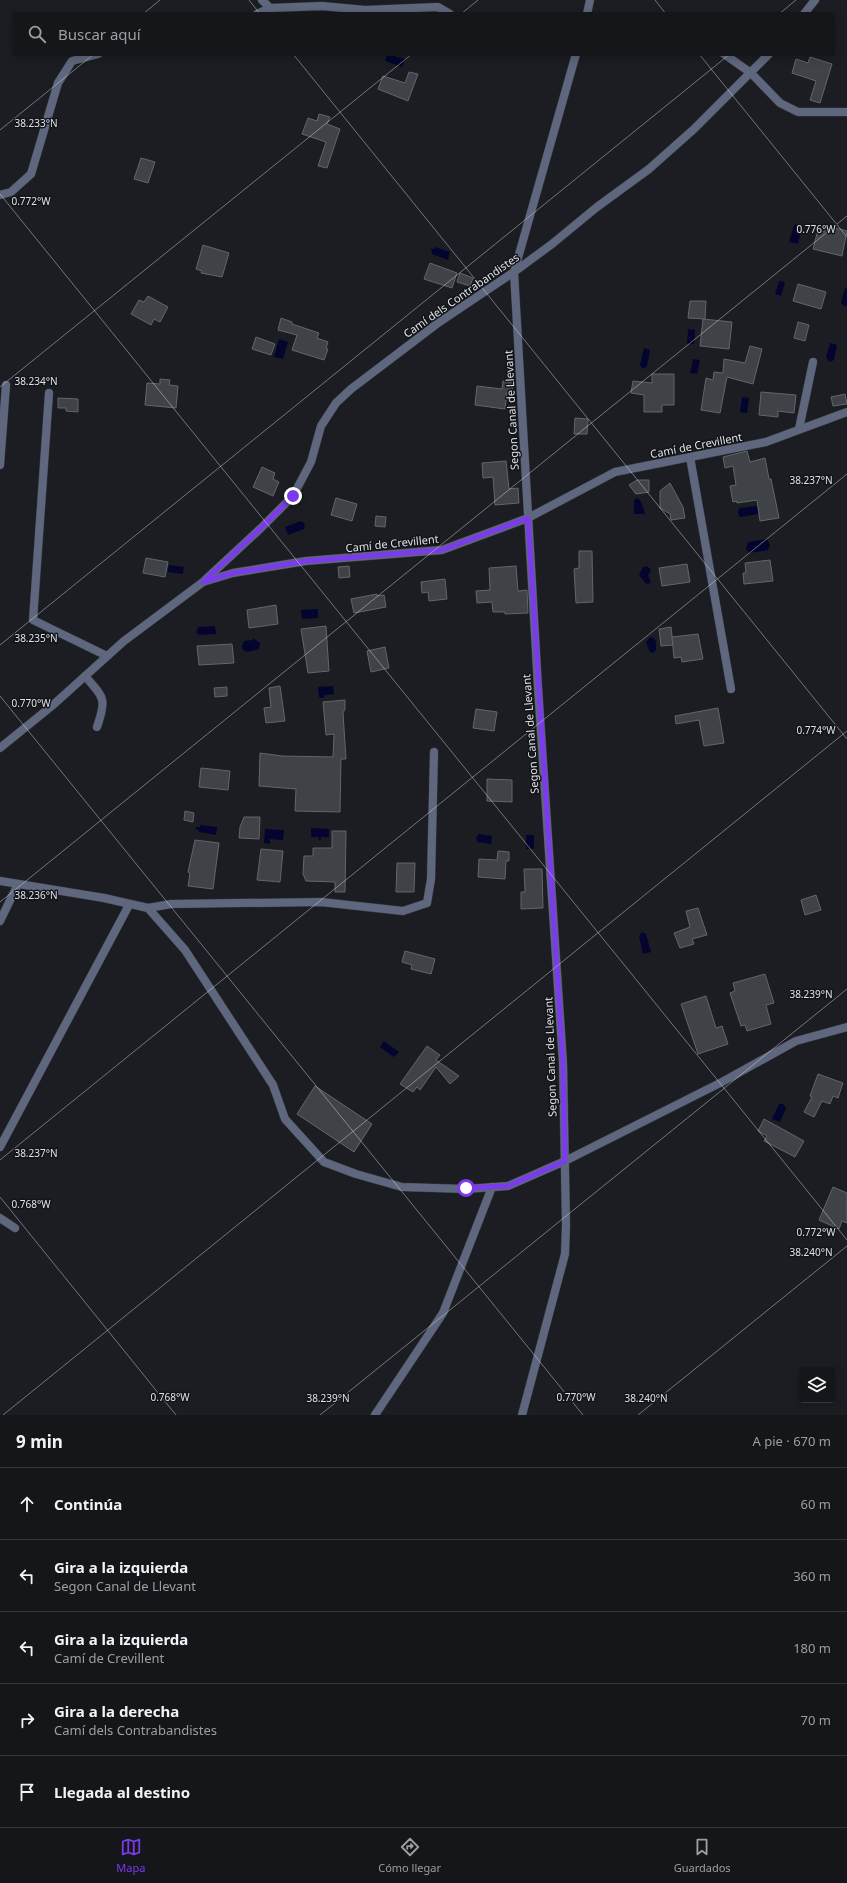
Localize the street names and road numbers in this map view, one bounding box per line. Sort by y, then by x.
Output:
street label: Camí dels Contrabandistes [400,249,522,341]
street label: Segon Canal de Llevant [500,350,522,470]
street label: Camí de Crevillent [649,429,743,461]
street label: Camí de Crevillent [345,531,439,555]
street label: Segon Canal de Llevant [518,674,542,794]
street label: Segon Canal de Llevant [540,997,560,1117]

